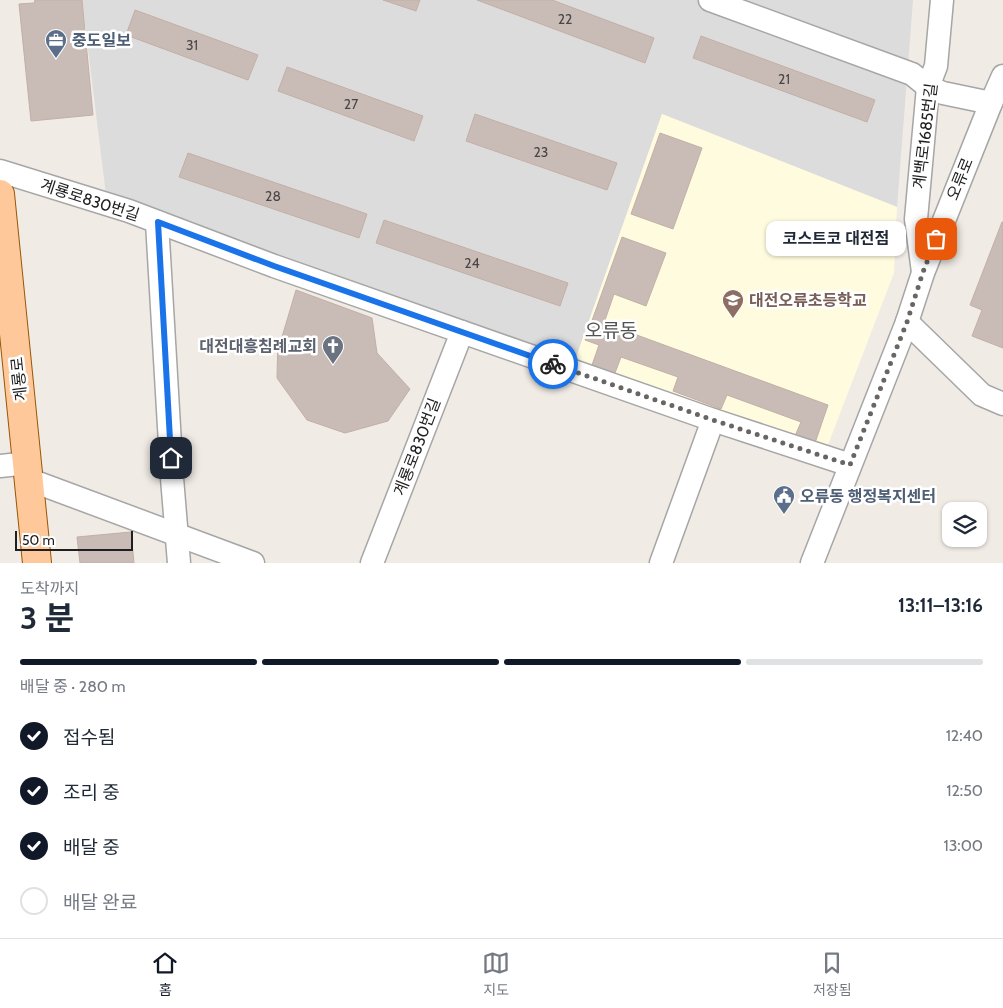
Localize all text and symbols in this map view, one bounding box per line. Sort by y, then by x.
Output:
house number: 22 [558,10,572,28]
office icon: 중도일보 [44,28,68,59]
place label: 중도일보 [72,31,131,50]
house number: 31 [186,36,198,54]
house number: 21 [778,70,790,88]
street label: 계백로1685번길 [909,82,941,190]
house number: 27 [344,95,358,113]
house number: 23 [534,143,548,161]
street label: 오류로 [943,155,977,203]
street label: 계룡로830번길 [38,175,142,225]
house number: 28 [265,187,281,205]
pin [915,218,957,260]
callout: 코스트코 대전점 [766,222,906,256]
icon: bag [922,225,950,253]
text: 코스트코 대전점 [783,229,889,248]
house number: 24 [464,254,480,272]
school or university icon: 대전오류초등학교 [721,288,745,319]
place label: 대전오류초등학교 [749,291,867,310]
district label: 오류동 [585,319,637,342]
church icon: 대전대흥침례교회 [321,334,345,365]
place label: 대전대흥침례교회 [199,337,317,356]
courier [528,339,578,389]
icon: bike [539,350,567,378]
street label: 계룡로 [7,356,31,402]
street label: 계룡로830번길 [390,395,444,499]
pin [150,437,192,479]
icon: home [157,444,185,472]
public building icon: 오류동 행정복지센터 [772,484,796,515]
place label: 오류동 행정복지센터 [800,487,936,506]
map controls [942,502,987,547]
button: layers [942,502,987,547]
scale bar [15,528,132,551]
text: 50 m [22,531,55,549]
text: 도착까지 [20,579,79,598]
text: 13:11–13:16 [898,594,983,617]
text: 3 분 [20,598,74,637]
text: 배달 중 · 280 m [20,677,126,696]
icon: check [20,722,48,750]
text: 접수됨 [63,726,115,749]
text: 12:40 [946,726,983,745]
icon: check [20,777,48,805]
text: 조리 중 [63,781,120,804]
text: 12:50 [946,781,983,800]
icon: check [20,832,48,860]
text: 배달 중 [63,836,120,859]
text: 13:00 [943,836,983,855]
text: 배달 완료 [63,891,137,914]
tab: 홈 [151,949,179,999]
tab: 지도 [482,949,510,999]
tab: 저장됨 [813,949,852,999]

